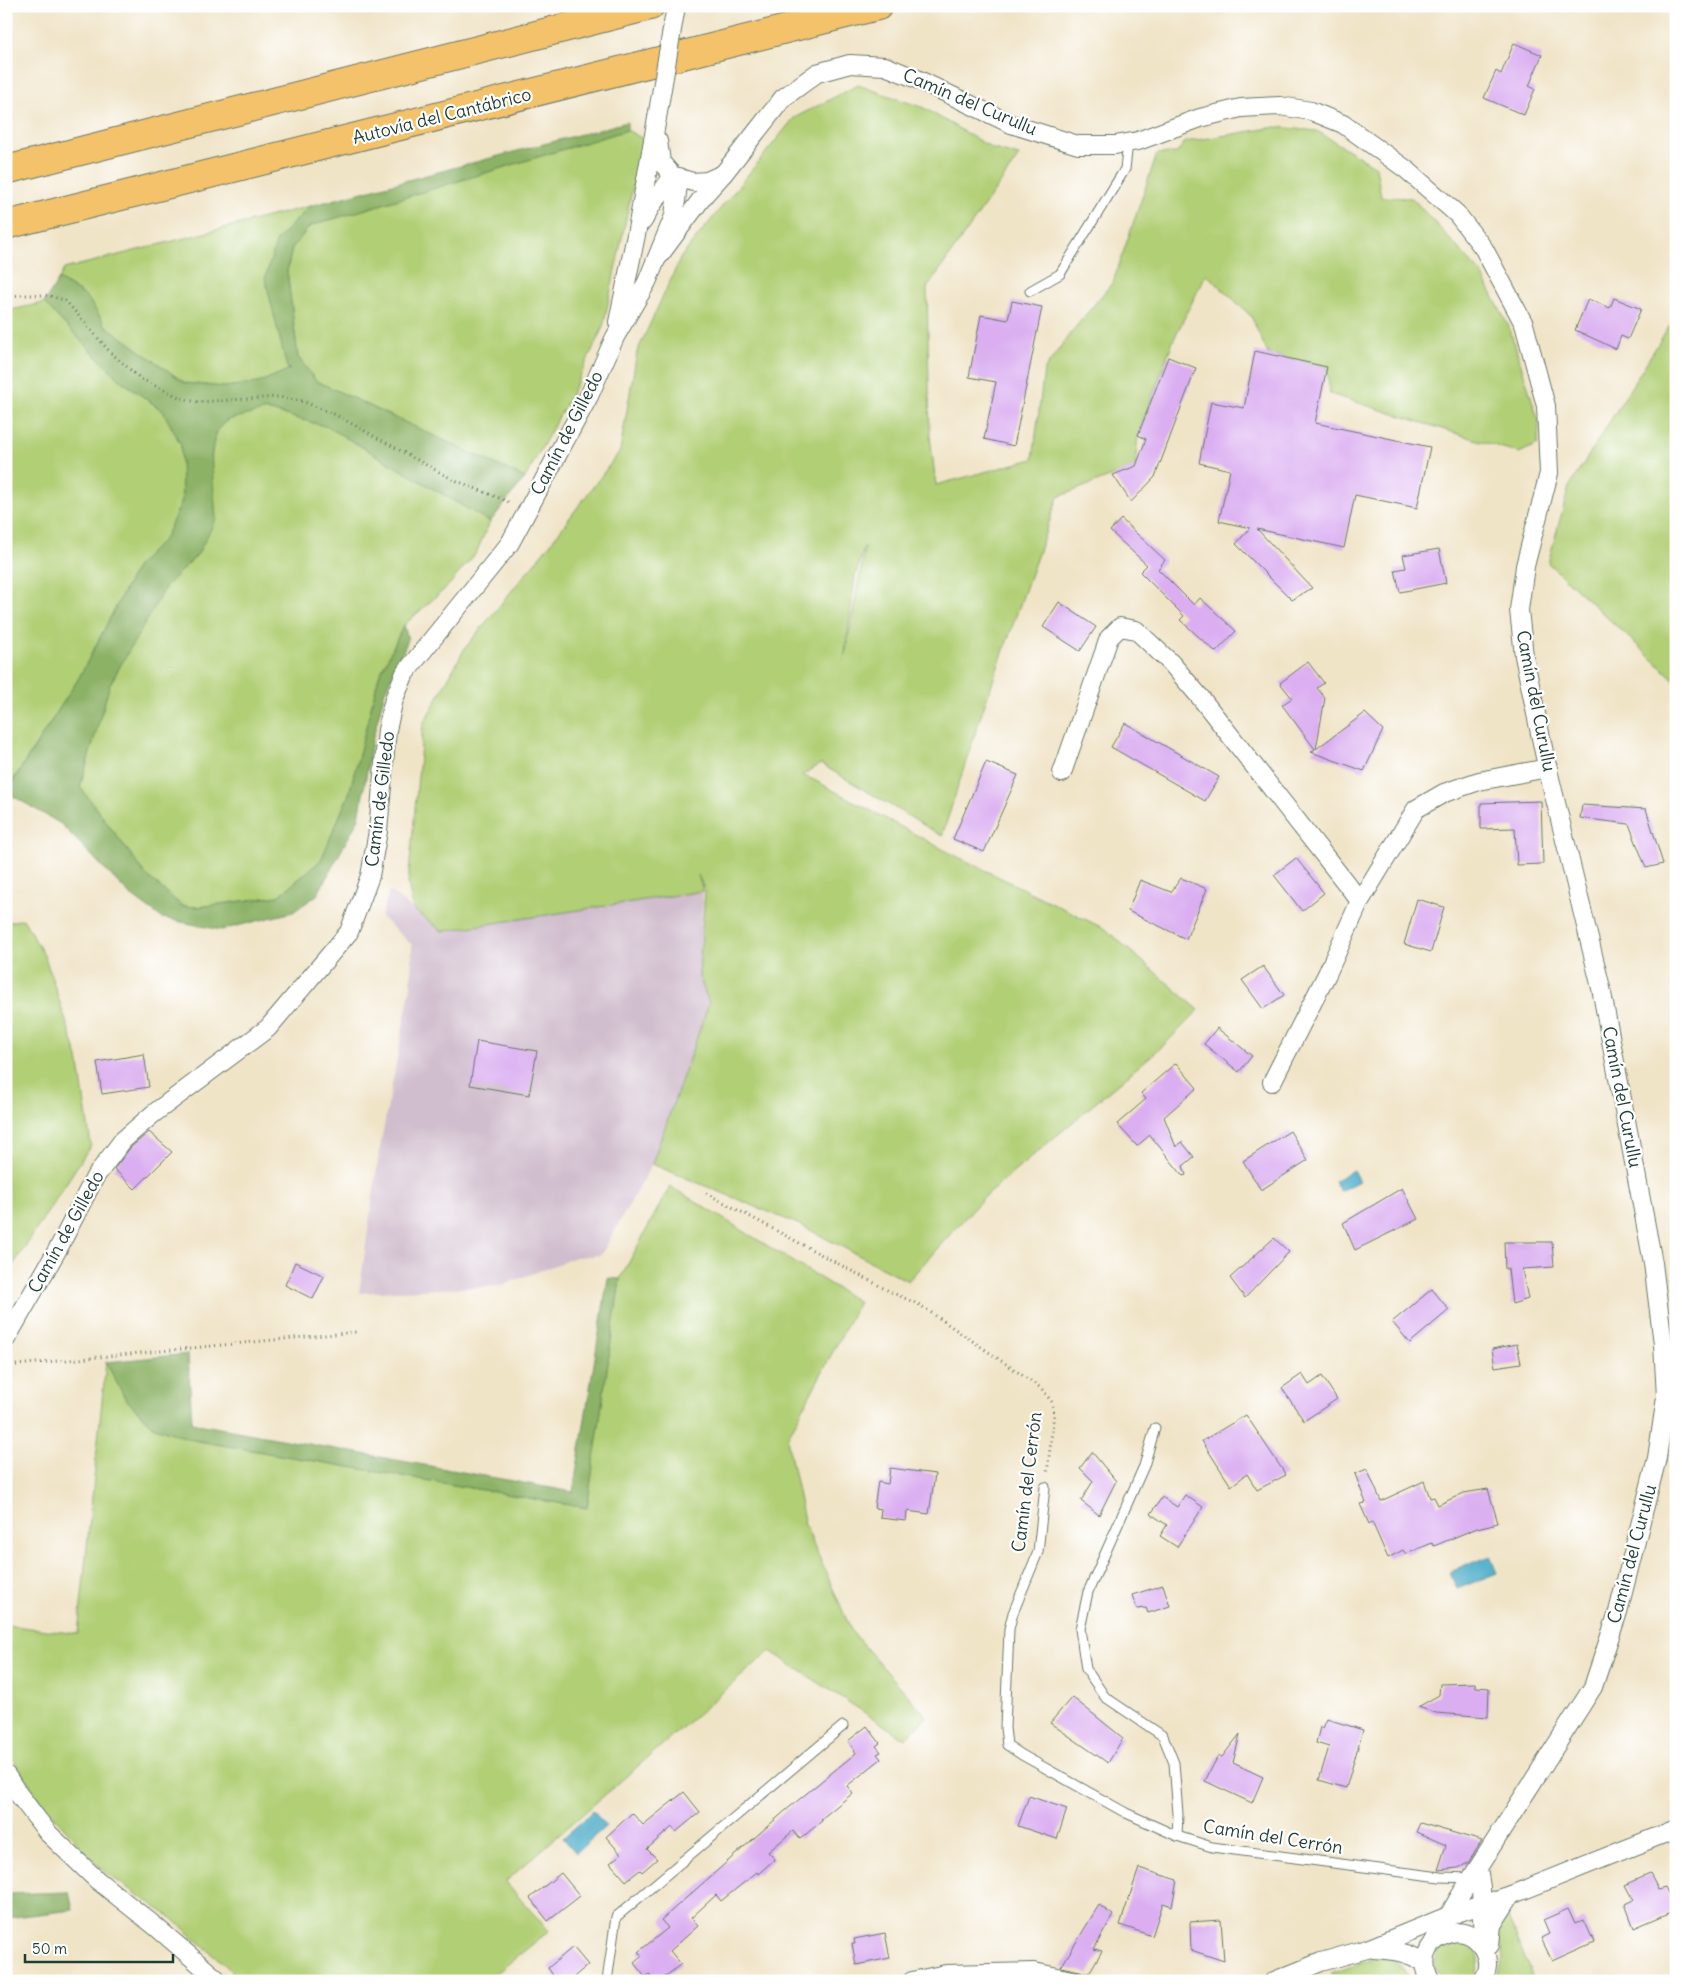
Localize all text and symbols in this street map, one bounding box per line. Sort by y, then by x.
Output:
street label: Camín del Curullu [900,63,1041,140]
street label: Autovía del Cantábrico [350,82,533,149]
street label: Camín de Gilledo [525,367,608,499]
street label: Camín del Curullu [1512,628,1561,774]
street label: Camín de Gilledo [360,730,399,868]
street label: Camín del Curullu [1598,1024,1647,1170]
street label: Camín de Gilledo [22,1166,109,1297]
street label: Camín del Cerrón [1006,1410,1047,1553]
street label: Camín del Curullu [1602,1482,1661,1626]
street label: Camín del Cerrón [1202,1814,1345,1859]
scale bar [25,1932,172,1964]
text: 50 m [32,1939,67,1958]

